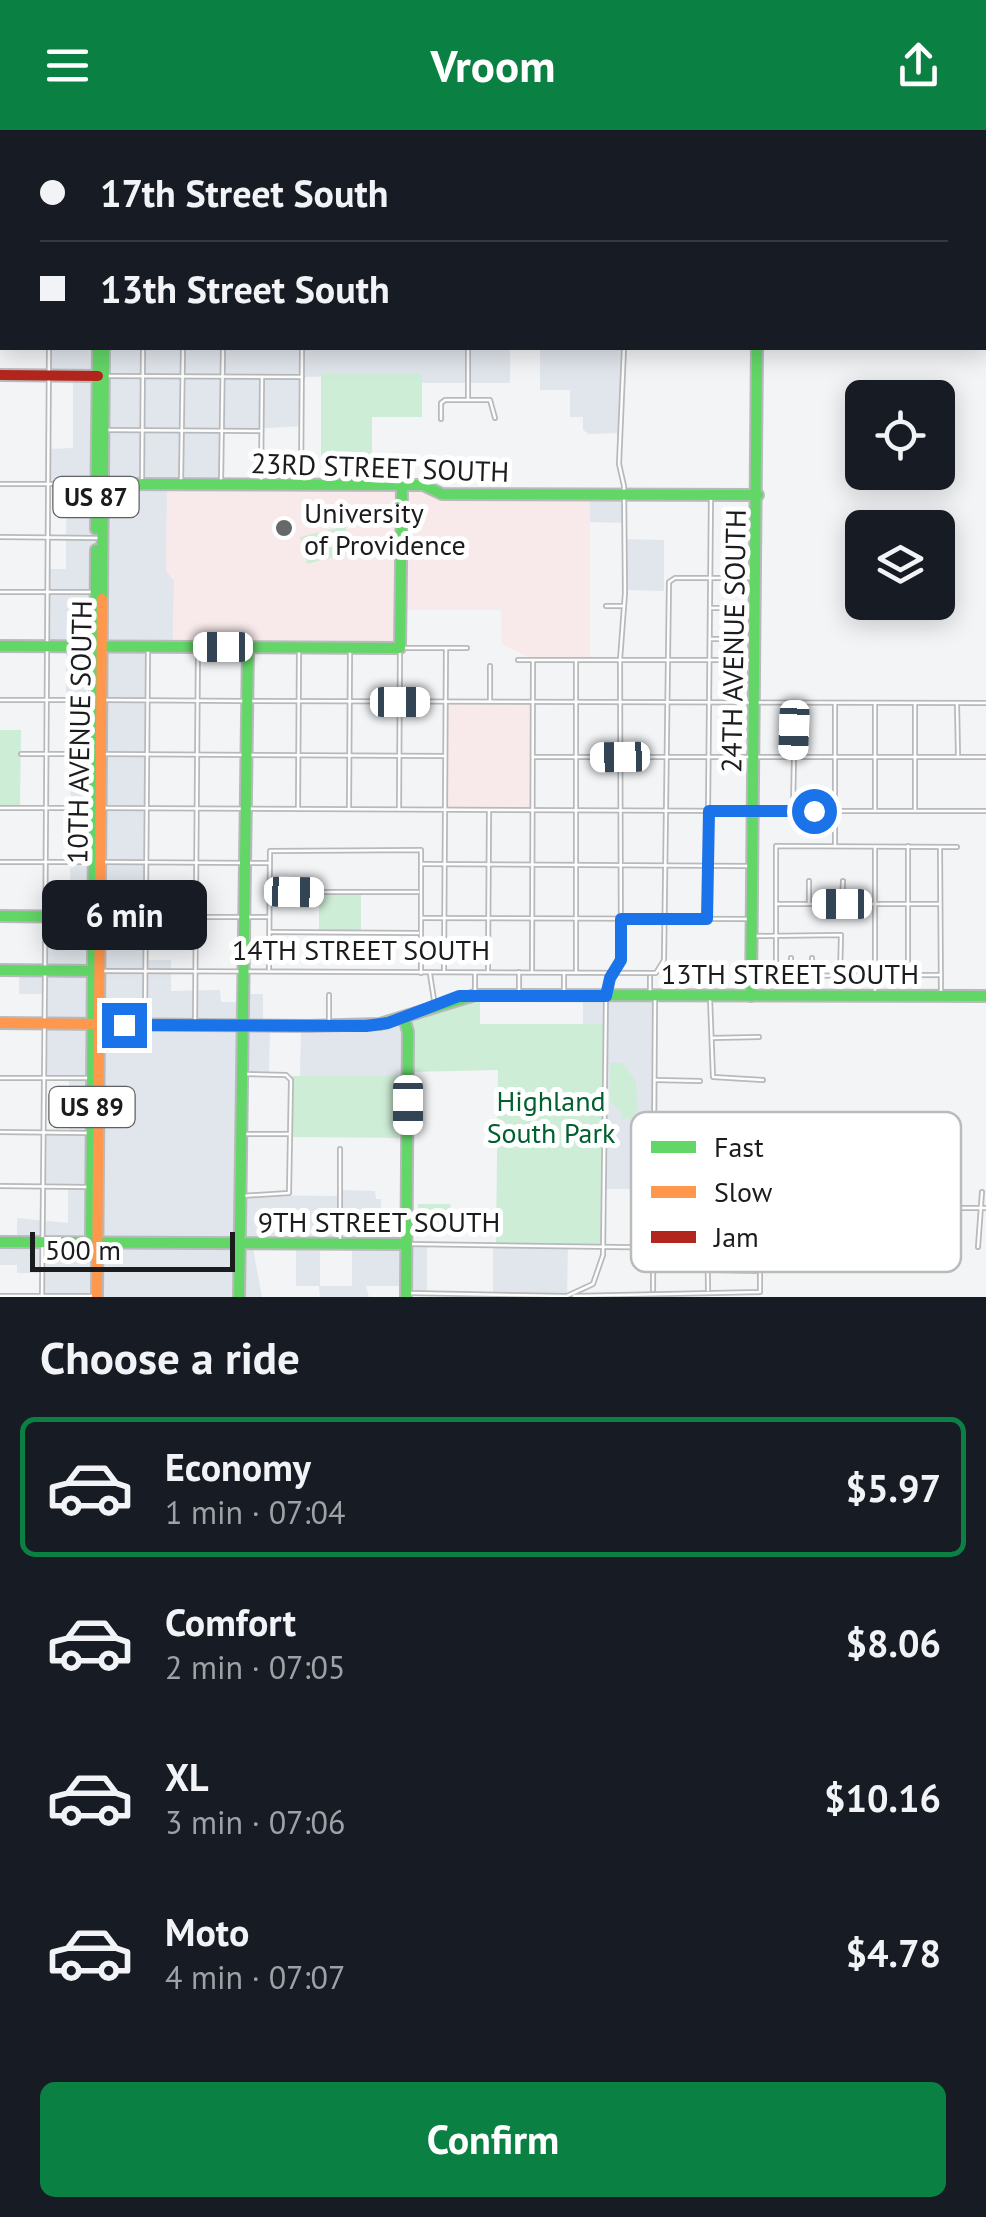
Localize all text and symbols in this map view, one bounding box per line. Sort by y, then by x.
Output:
text: Vroom [431,36,555,94]
icon: menu [40,38,95,93]
icon: share [891,38,946,93]
text: 17th Street South [100,168,388,217]
text: 13th Street South [100,264,390,313]
map controls [845,380,955,620]
button: locate [845,380,955,490]
street label: 23RD STREET SOUTH [250,444,510,490]
road number: US 87 [54,477,138,517]
place label: University of Providence [304,494,466,563]
street label: 24TH AVENUE SOUTH [712,509,754,773]
button: layers [845,510,955,620]
marker: University of Providence [273,517,295,539]
street label: 10TH AVENUE SOUTH [58,600,100,864]
car [193,632,253,662]
car [370,687,430,717]
car [778,699,810,761]
car [590,741,650,773]
route start [792,789,837,834]
car [264,876,324,908]
callout: 6 min [42,880,206,950]
car [812,889,872,919]
text: 6 min [85,894,164,936]
street label: 14TH STREET SOUTH [232,931,490,968]
street label: 13TH STREET SOUTH [661,955,919,992]
route end [102,1003,147,1048]
car [393,1075,423,1135]
park label: Highland South Park [487,1082,616,1151]
road number: US 89 [49,1087,134,1127]
legend [631,1112,961,1272]
text: Fast [714,1128,764,1165]
text: Slow [714,1173,773,1210]
street label: 9TH STREET SOUTH [258,1203,500,1240]
text: Jam [713,1218,759,1255]
scale bar [30,1227,235,1272]
text: 500 m [45,1231,121,1268]
text: Choose a ride [40,1328,300,1386]
icon: car [45,1442,135,1532]
text: Economy [165,1442,311,1491]
text: $5.97 [845,1463,941,1512]
text: 1 min · 07:04 [165,1491,345,1533]
icon: car [45,1597,135,1687]
text: Comfort [165,1597,296,1646]
text: $8.06 [845,1618,941,1667]
text: 2 min · 07:05 [165,1646,345,1688]
icon: car [45,1752,135,1842]
text: XL [165,1752,209,1801]
text: $10.16 [824,1773,941,1822]
text: 3 min · 07:06 [165,1801,345,1843]
icon: car [45,1907,135,1997]
text: Moto [165,1907,249,1956]
text: $4.78 [845,1928,941,1977]
text: 4 min · 07:07 [165,1956,345,1998]
button: Confirm [40,2082,946,2197]

